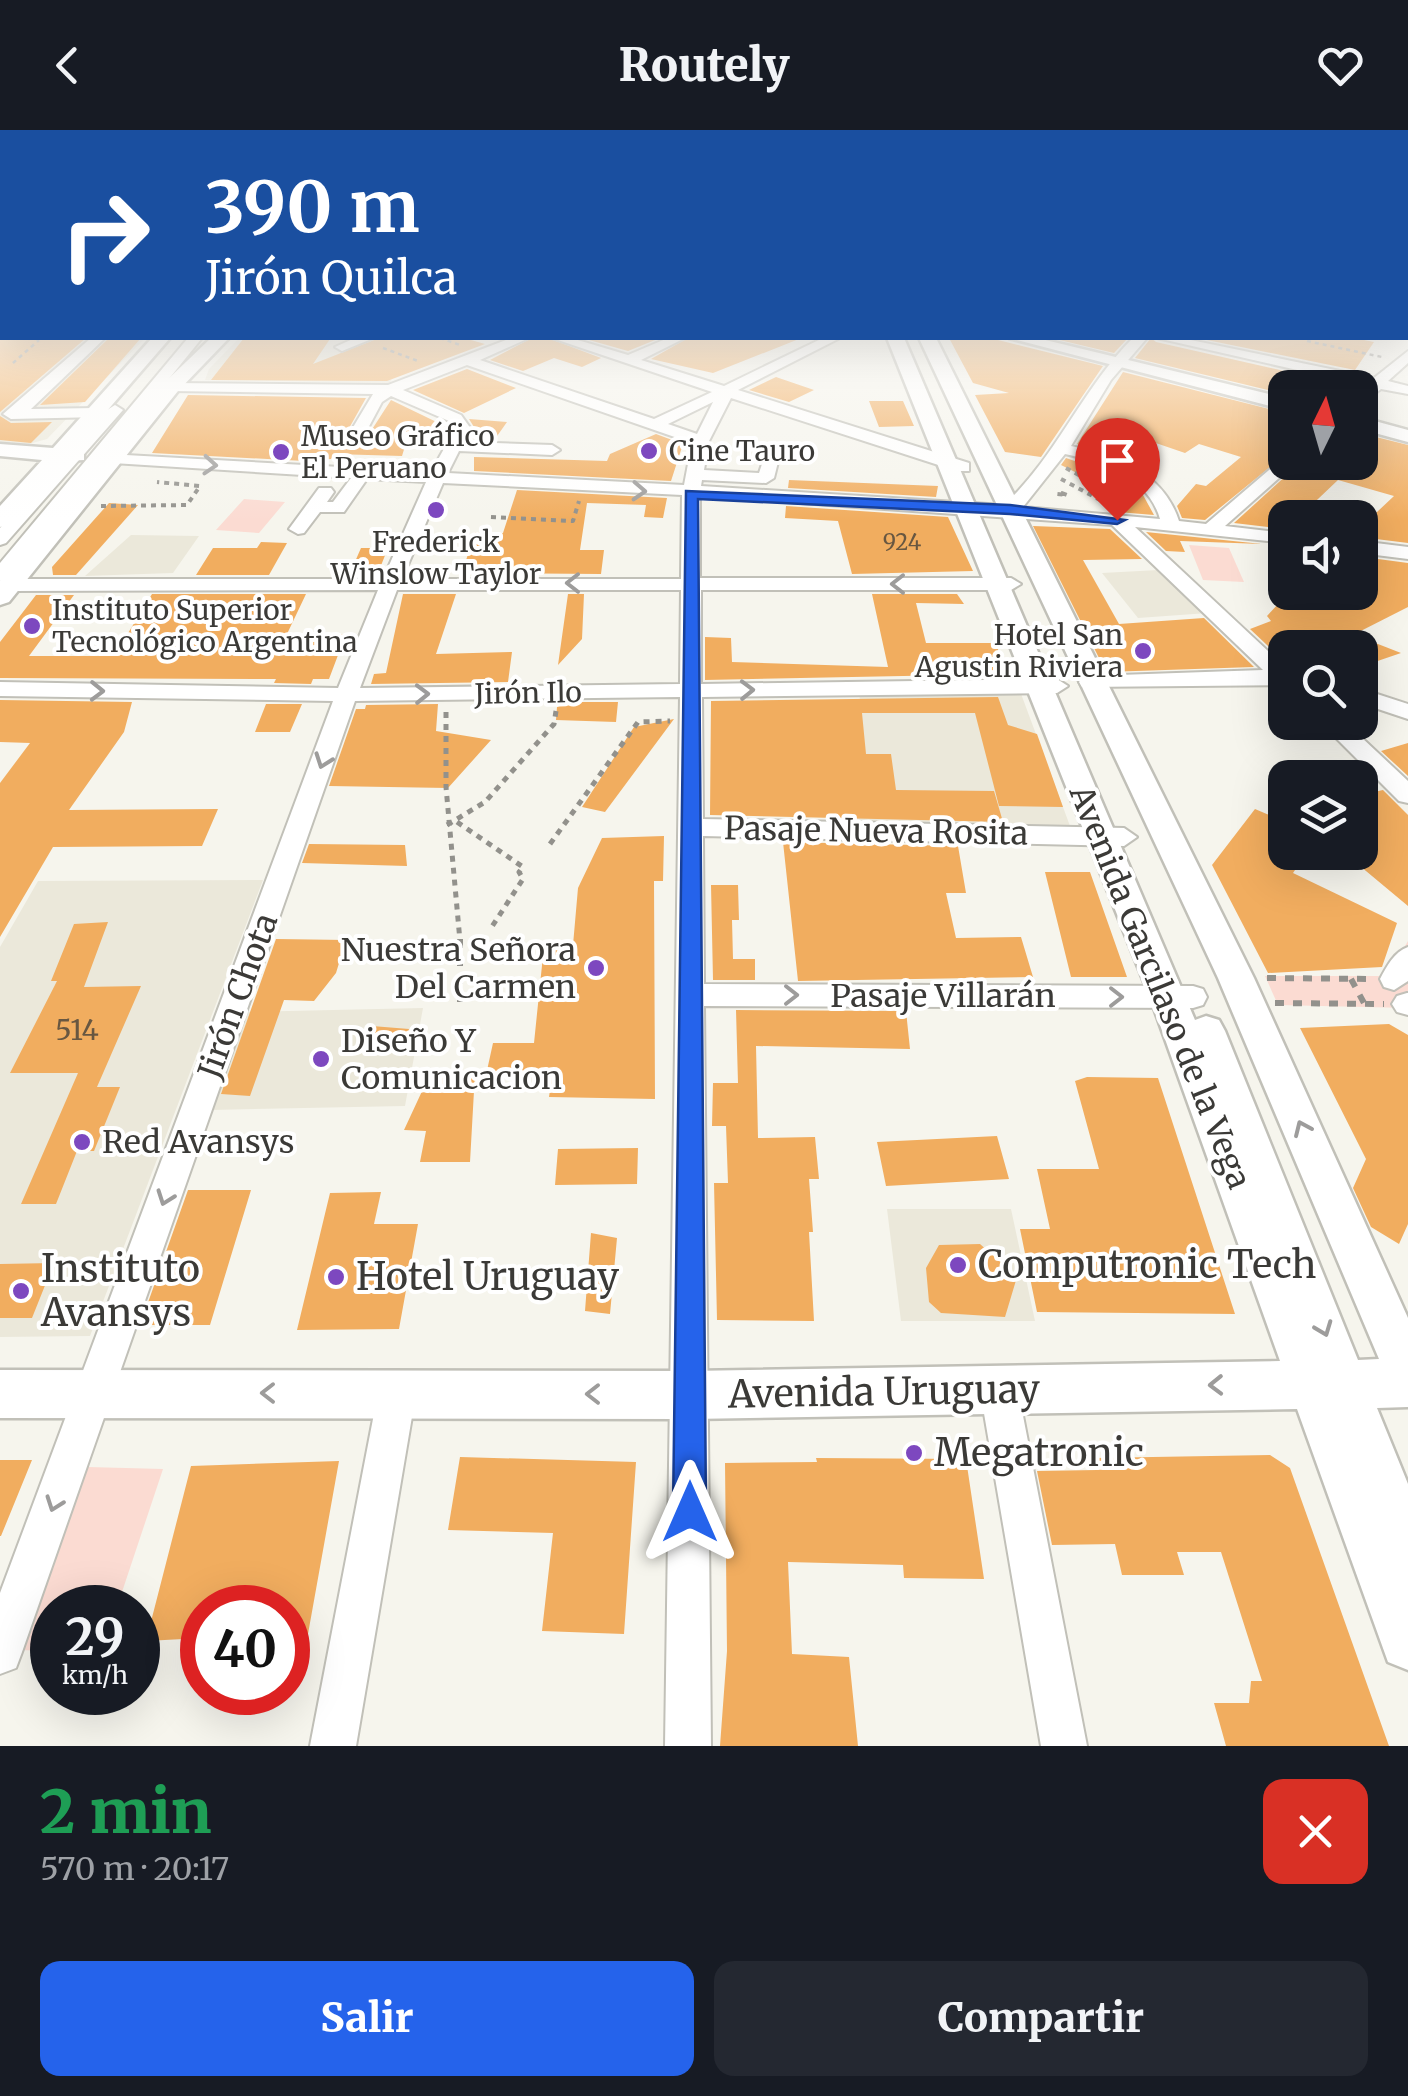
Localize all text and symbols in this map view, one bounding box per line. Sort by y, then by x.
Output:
text: Routely [618,37,790,93]
icon: back [40,38,95,93]
icon: heart [1313,38,1368,93]
text: 390 m [205,163,420,251]
icon: right [40,170,170,300]
text: Jirón Quilca [205,250,457,306]
north arrow [1268,370,1378,480]
map controls [1268,370,1378,870]
place label: Museo Gráfico El Peruano [301,418,495,486]
pin [1075,418,1160,521]
place label: Cine Tauro [669,433,815,469]
icon: arrive [1090,433,1145,488]
marker: Cine Tauro [638,440,660,462]
marker: Museo Gráfico El Peruano [270,441,292,463]
one-way arrow [203,454,219,476]
one-way arrow [632,480,648,501]
marker: Frederick Winslow Taylor [425,499,447,521]
button: sound [1268,500,1378,610]
place label: Frederick Winslow Taylor [330,524,541,592]
house number: 924 [883,528,922,556]
one-way arrow [565,572,580,594]
one-way arrow [890,573,906,595]
place label: Instituto Superior Tecnológico Argentina [52,592,358,660]
marker: Instituto Superior Tecnológico Argentina [21,615,43,637]
place label: Hotel San Agustin Riviera [914,617,1123,685]
button: search [1268,630,1378,740]
marker: Hotel San Agustin Riviera [1132,640,1154,662]
street label: Jirón Ilo [473,674,582,712]
one-way arrow [90,680,106,701]
one-way arrow [740,680,756,701]
one-way arrow [415,684,431,705]
one-way arrow [315,751,335,769]
button: layers [1268,760,1378,870]
street label: Avenida Garcilaso de la Vega [1060,779,1259,1195]
street label: Pasaje Nueva Rosita [724,808,1028,854]
street label: Jirón Chota [189,908,286,1085]
place label: Nuestra Señora Del Carmen [341,930,576,1007]
marker: Nuestra Señora Del Carmen [585,957,607,979]
street label: Pasaje Villarán [830,976,1056,1016]
one-way arrow [784,984,799,1006]
one-way arrow [1108,986,1124,1008]
house number: 514 [55,1012,99,1048]
place label: Diseño Y Comunicacion [341,1021,562,1098]
marker: Diseño Y Comunicacion [310,1048,332,1070]
one-way arrow [1294,1120,1314,1138]
place label: Red Avansys [102,1122,295,1162]
marker: Red Avansys [71,1131,93,1153]
one-way arrow [156,1189,177,1206]
place label: Computronic Tech [978,1241,1317,1288]
place label: Instituto Avansys [40,1245,200,1336]
place label: Hotel Uruguay [356,1253,619,1301]
marker: Computronic Tech [947,1254,969,1276]
marker: Hotel Uruguay [325,1266,347,1288]
marker: Instituto Avansys [10,1280,32,1302]
one-way arrow [1312,1320,1332,1337]
street label: Avenida Uruguay [727,1365,1040,1419]
one-way arrow [1207,1374,1223,1395]
one-way arrow [260,1382,276,1404]
one-way arrow [585,1383,600,1405]
place label: Megatronic [934,1429,1144,1477]
marker: Megatronic [903,1442,925,1464]
position arrow [638,1460,742,1564]
one-way arrow [46,1494,66,1512]
speed limit sign: 40 [180,1585,310,1715]
text: 29 [65,1606,125,1669]
text: km/h [62,1659,128,1691]
text: 2 min [40,1774,212,1849]
button: close [1263,1779,1368,1884]
text: 570 m · 20:17 [40,1849,229,1889]
button: Salir [40,1961,694,2076]
button: Compartir [714,1961,1368,2076]

